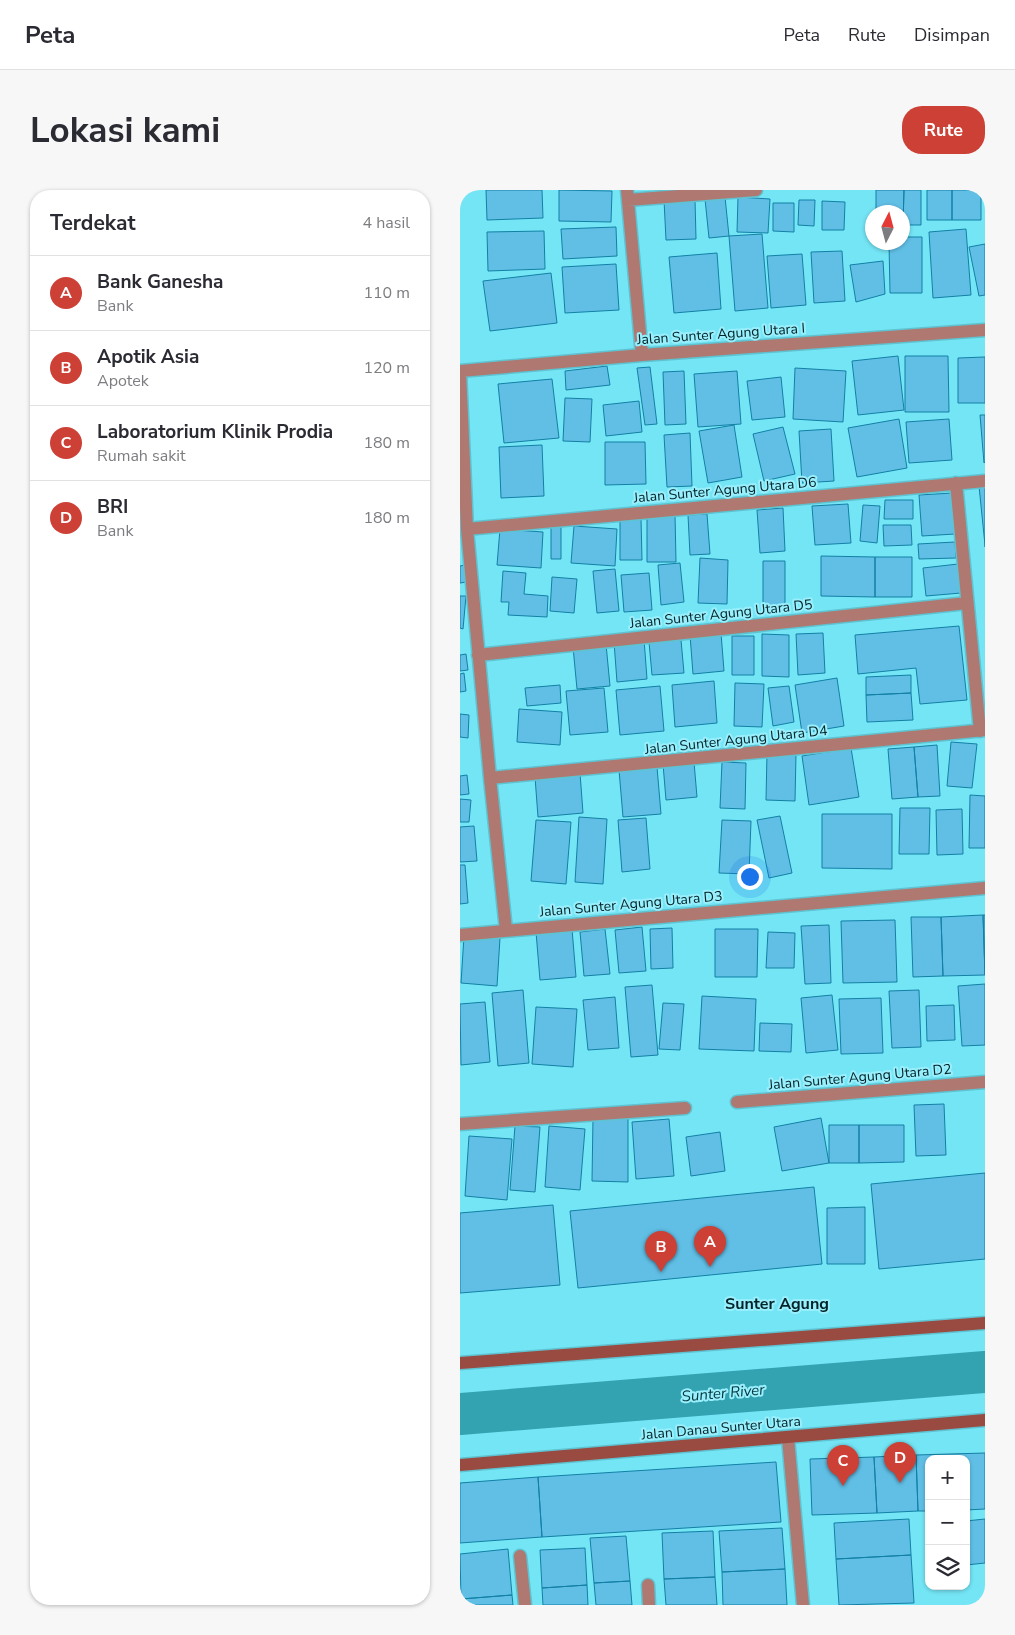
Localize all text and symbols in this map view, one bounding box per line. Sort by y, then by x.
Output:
text: Peta [25,19,75,51]
text: Peta [784,23,820,47]
text: Rute [848,23,886,47]
text: Disimpan [914,23,990,47]
button: Rute [902,106,985,154]
text: Lokasi kami [30,107,220,154]
north arrow [865,205,910,250]
text: Terdekat [50,209,136,237]
text: 4 hasil [363,212,410,234]
text: Bank Ganesha [97,269,223,295]
text: A [60,282,72,304]
text: 110 m [363,282,410,304]
text: Bank [97,295,133,317]
street label: Jalan Sunter Agung Utara I [635,319,806,349]
text: Apotik Asia [97,344,199,370]
text: B [60,357,72,379]
text: 120 m [363,357,410,379]
text: Apotek [97,370,149,392]
text: Laboratorium Klinik Prodia [97,419,333,445]
text: C [61,432,71,454]
text: 180 m [363,432,410,454]
text: Rumah sakit [97,445,186,467]
street label: Jalan Sunter Agung Utara D6 [632,473,817,508]
text: BRI [97,494,128,520]
text: D [60,507,72,529]
text: 180 m [363,507,410,529]
text: Bank [97,520,133,542]
street label: Jalan Sunter Agung Utara D5 [628,595,813,633]
street label: Jalan Sunter Agung Utara D4 [643,721,828,759]
your location [737,864,763,890]
street label: Jalan Sunter Agung Utara D3 [538,887,723,922]
street label: Jalan Sunter Agung Utara D2 [767,1060,952,1095]
pin: A [694,1226,726,1267]
pin: B [645,1231,677,1272]
district label: Sunter Agung [725,1293,829,1315]
water label: Sunter River [681,1379,766,1407]
street label: Jalan Danau Sunter Utara [640,1412,801,1445]
pin: D [884,1442,916,1483]
pin: C [827,1445,859,1486]
map controls [925,1455,970,1590]
button: + [925,1455,970,1500]
button: − [925,1500,970,1545]
button: layers [925,1545,970,1590]

